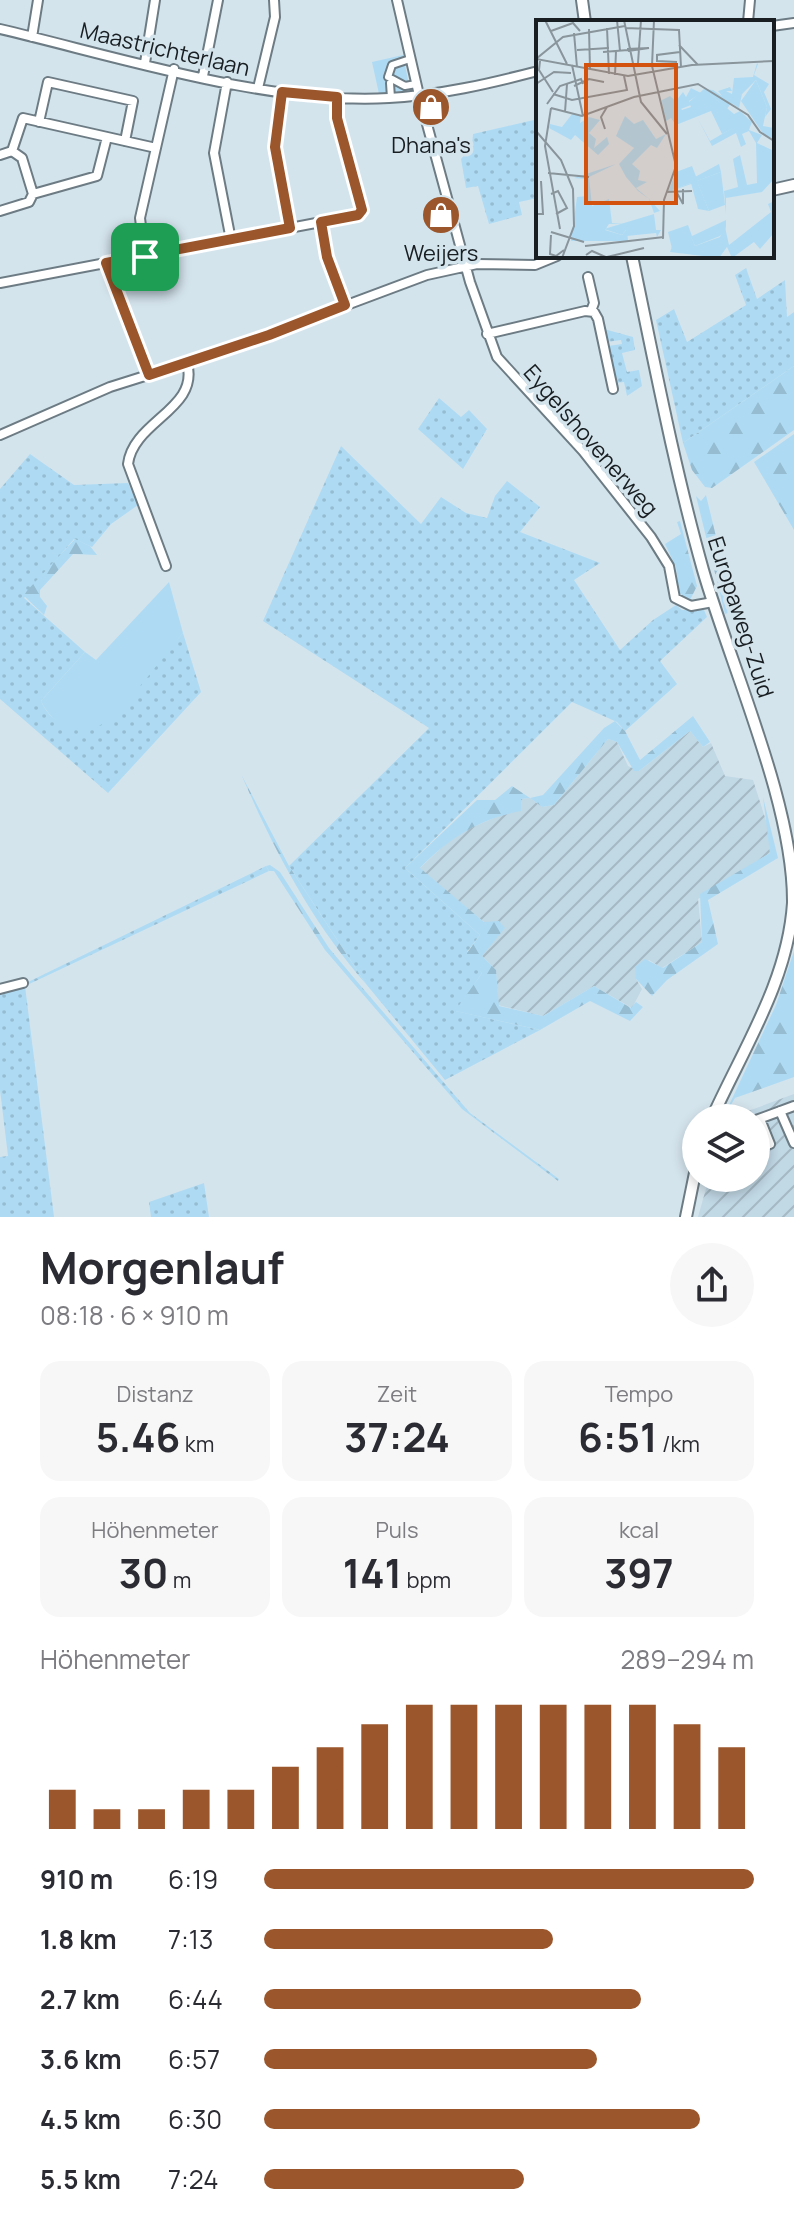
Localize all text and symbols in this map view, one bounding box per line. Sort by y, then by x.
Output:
street label: Maastrichterlaan [77,15,253,83]
inset map [536,20,774,258]
shop icon: Dhana's [410,86,452,128]
place label: Dhana's [391,130,471,160]
shop icon: Weijers [420,194,462,236]
pin [111,223,179,291]
icon: arrive [123,235,167,279]
place label: Weijers [404,238,478,268]
street label: Eygelshovenerweg [517,358,665,522]
street label: Europaweg-Zuid [701,533,781,701]
map controls [682,1104,770,1192]
button: layers [682,1104,770,1192]
text: Morgenlauf [40,1237,284,1297]
button: share [670,1243,754,1327]
text: 08:18 · 6 × 910 m [40,1297,229,1333]
text: Distanz [116,1379,194,1409]
text: Zeit [377,1379,417,1409]
text: Tempo [605,1379,673,1409]
text: 5.46 [96,1409,180,1464]
text: 37:24 [344,1409,450,1464]
text: 6:51 [578,1409,658,1464]
text: km [180,1429,214,1459]
text: /km [658,1429,700,1459]
text: Höhenmeter [91,1515,219,1545]
text: Puls [375,1515,419,1545]
text: kcal [619,1515,659,1545]
text: 30 [119,1545,168,1600]
text: 141 [343,1545,402,1600]
text: 397 [604,1545,674,1600]
text: m [168,1565,191,1595]
text: bpm [402,1565,451,1595]
text: Höhenmeter [40,1641,191,1677]
text: 289–294 m [620,1641,754,1677]
text: 910 m [40,1861,113,1897]
text: 6:19 [168,1861,218,1897]
text: 1.8 km [40,1921,117,1957]
text: 7:13 [168,1921,213,1957]
text: 2.7 km [40,1981,120,2017]
text: 6:44 [168,1981,223,2017]
text: 3.6 km [40,2041,122,2077]
text: 6:57 [168,2041,220,2077]
text: 4.5 km [40,2101,121,2137]
text: 6:30 [168,2101,222,2137]
text: 5.5 km [40,2161,121,2197]
text: 7:24 [168,2161,218,2197]

